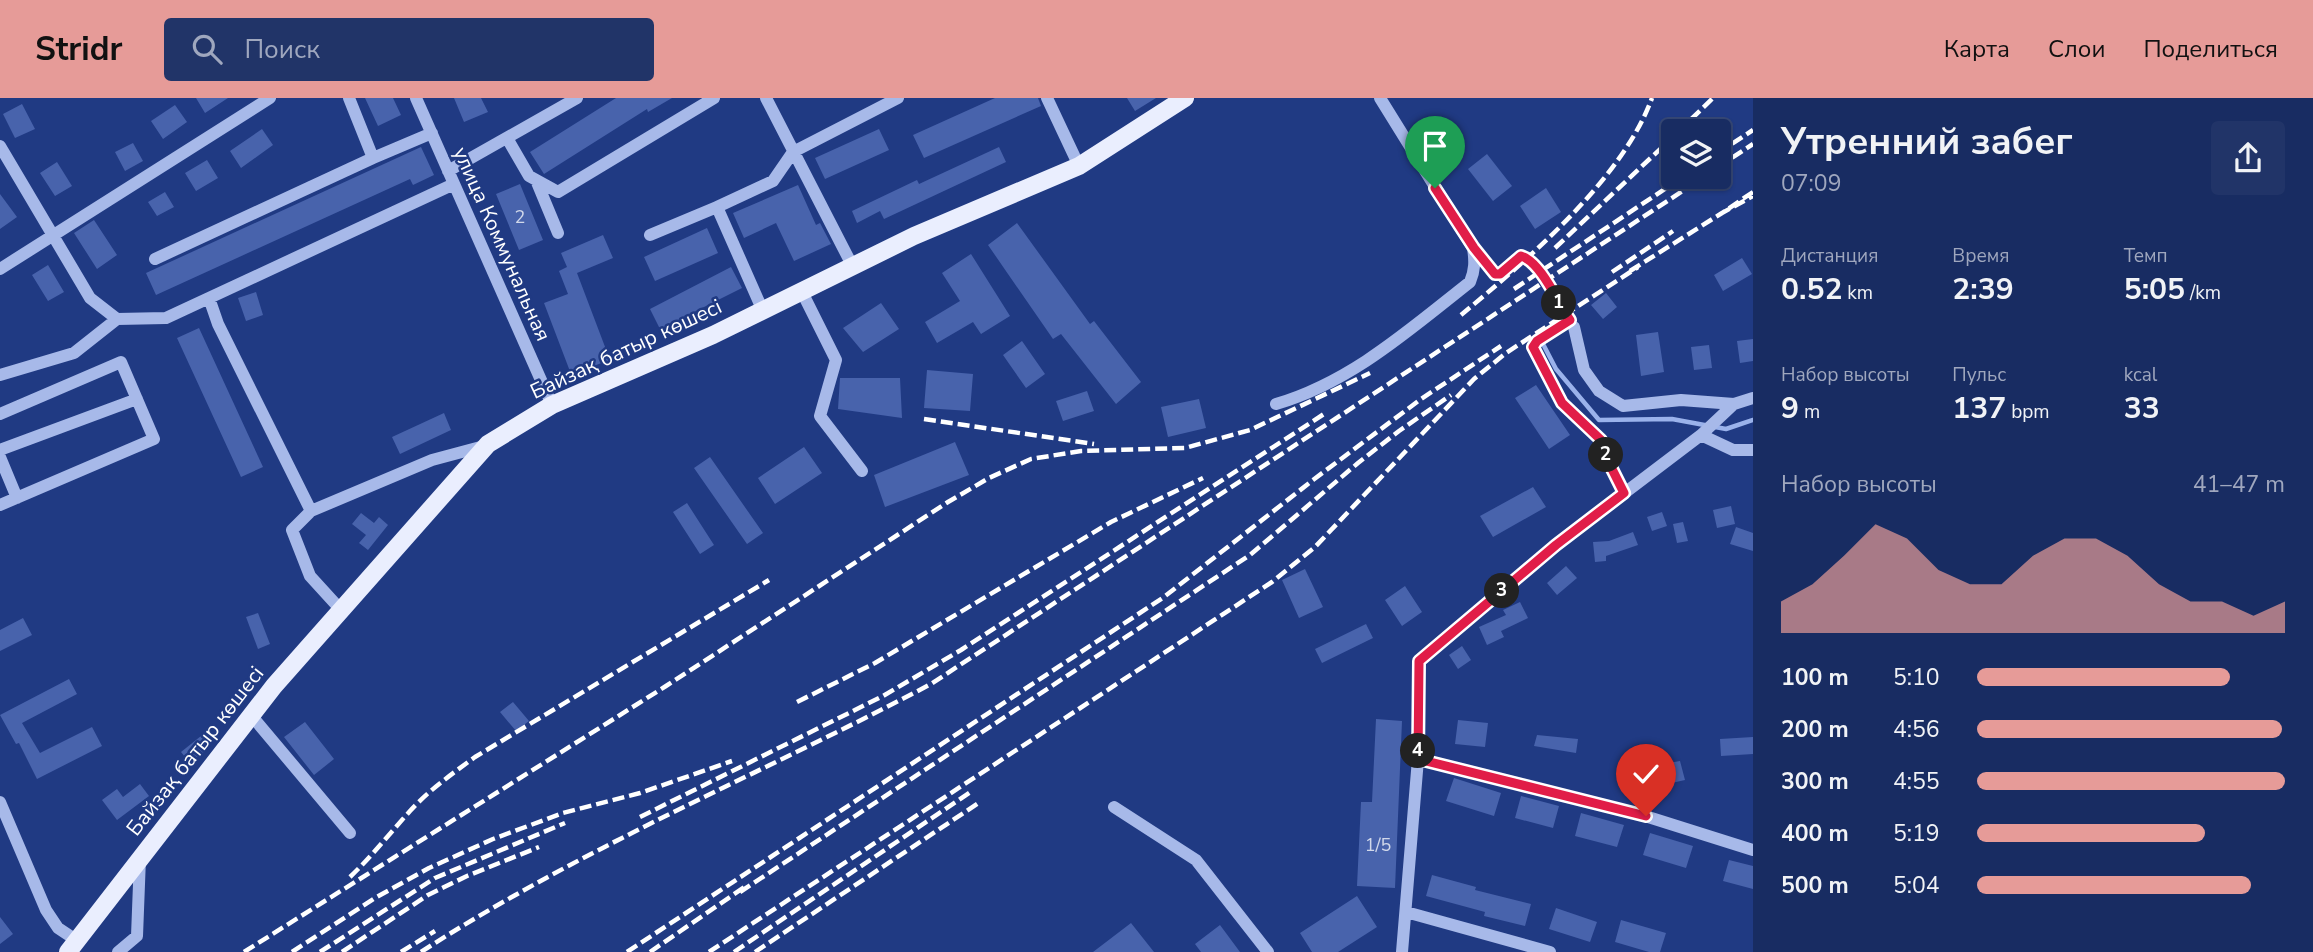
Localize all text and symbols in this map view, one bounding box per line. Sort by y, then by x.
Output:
search box [164,18,654,81]
text: Stridr [35,27,122,72]
icon: search [188,30,226,68]
text: Поиск [244,32,320,67]
text: Карта [1944,33,2010,65]
text: Слои [2048,33,2105,65]
text: Поделиться [2143,33,2278,65]
pin [1405,116,1465,188]
text: Утренний забег [1781,116,2073,167]
map controls [1661,119,1731,189]
button: layers [1661,119,1731,189]
button: share [2211,121,2285,195]
icon: arrive [1416,127,1454,165]
street label: улица Коммунальная [447,142,557,346]
text: 07:09 [1781,168,1841,199]
house number: 2 [515,205,525,229]
text: Дистанция [1781,243,1878,269]
text: Время [1952,243,2010,269]
text: Темп [2124,243,2168,269]
text: 0.52 [1781,269,1842,310]
text: 2:39 [1952,269,2014,310]
text: 5:05 [2124,269,2185,310]
text: km [1842,280,1873,306]
text: /km [2185,280,2221,306]
pin: 1 [1542,286,1576,320]
text: 1 [1553,289,1564,315]
street label: Байзақ батыр көшесі [526,292,726,406]
text: Набор высоты [1781,362,1910,388]
text: Пульс [1952,362,2006,388]
text: kcal [2124,362,2157,388]
text: 9 [1781,388,1799,429]
text: 137 [1952,388,2006,429]
text: 33 [2124,388,2160,429]
text: m [1799,399,1820,425]
text: bpm [2006,399,2050,425]
pin: 2 [1588,438,1624,472]
text: 2 [1600,441,1611,467]
text: Набор высоты [1781,469,1937,500]
text: 41–47 m [2193,469,2285,500]
pin: 3 [1484,574,1520,608]
text: 3 [1496,577,1507,603]
street label: Байзақ батыр көшесі [120,660,270,842]
text: 100 m [1781,662,1849,693]
text: 5:10 [1893,662,1940,693]
text: 200 m [1781,714,1849,745]
text: 4:56 [1893,714,1940,745]
pin: 4 [1400,734,1436,768]
text: 4 [1412,737,1423,763]
pin [1616,744,1676,816]
icon: check [1627,755,1665,793]
text: 300 m [1781,766,1849,797]
text: 4:55 [1893,766,1940,797]
text: 400 m [1781,818,1849,849]
text: 5:19 [1893,818,1940,849]
house number: 1/5 [1365,833,1391,857]
text: 500 m [1781,870,1849,901]
text: 5:04 [1893,870,1940,901]

